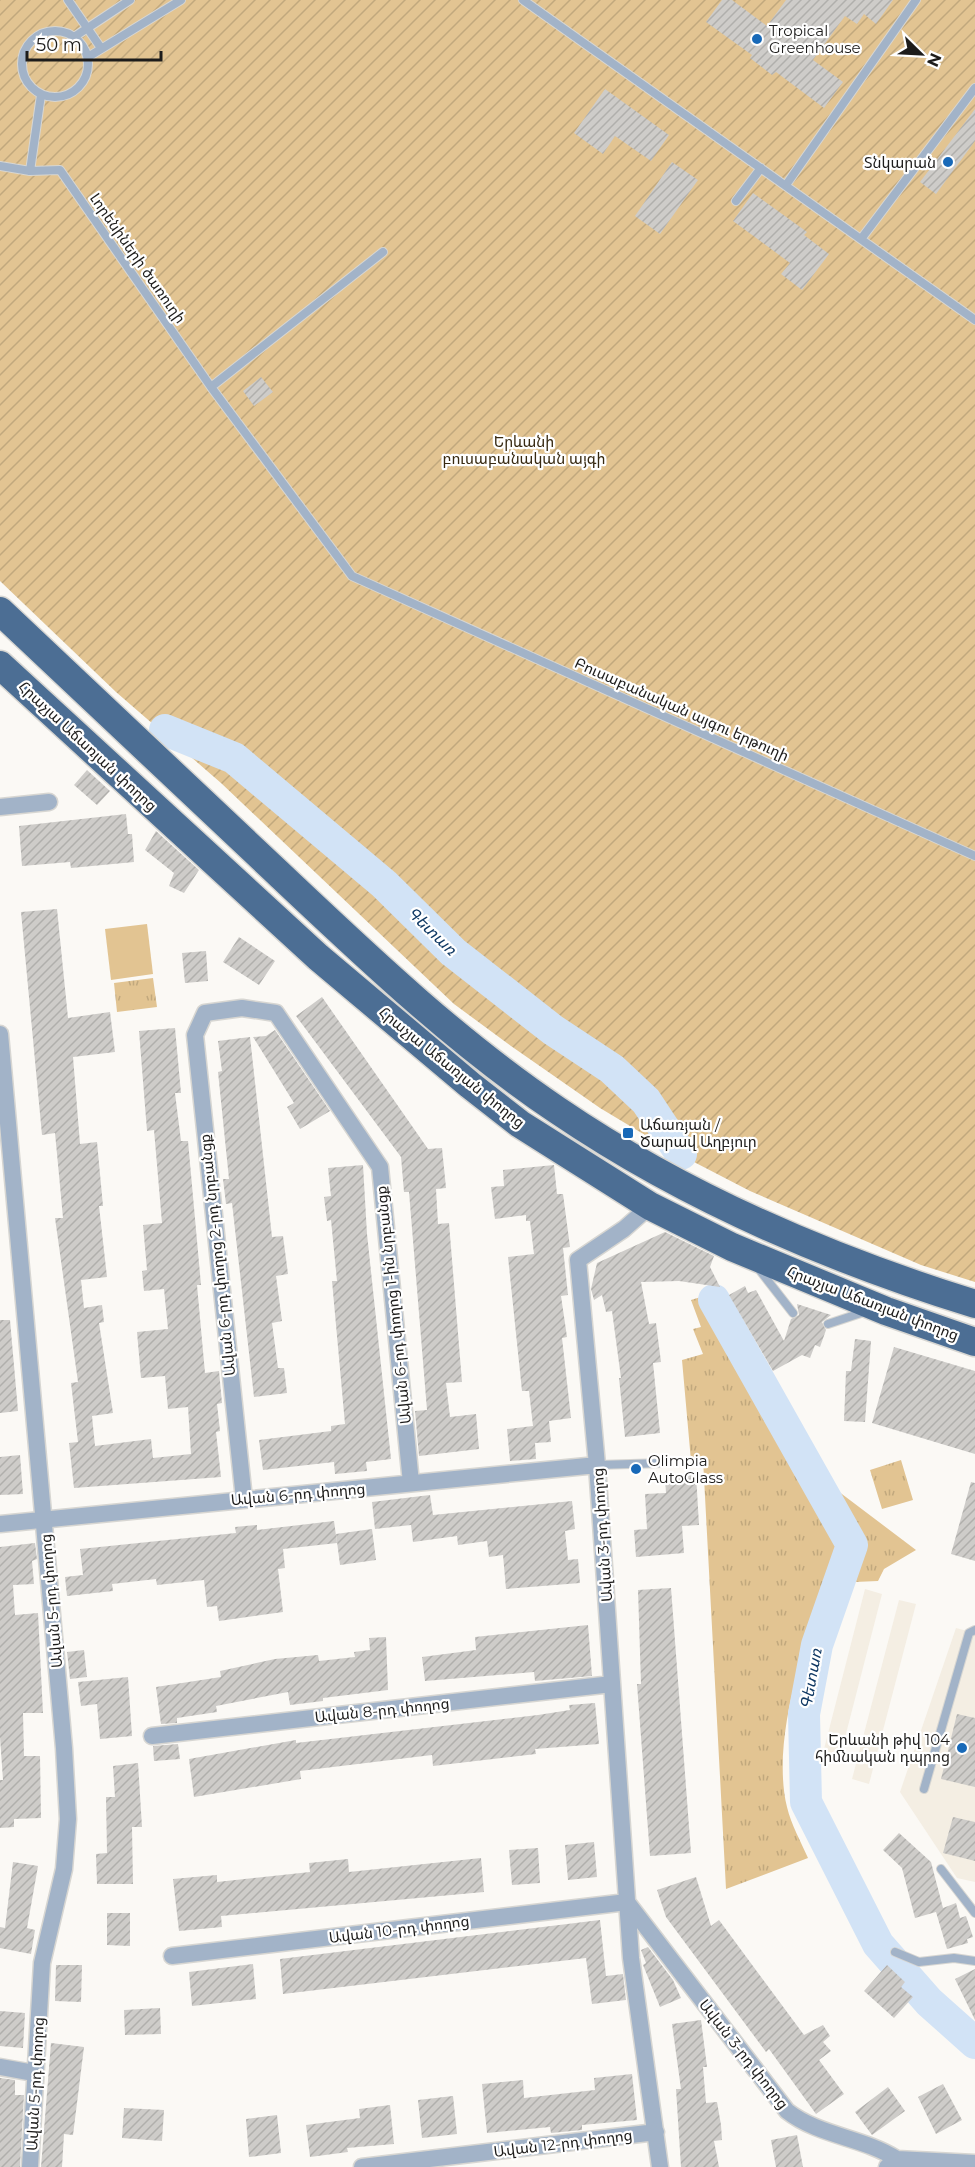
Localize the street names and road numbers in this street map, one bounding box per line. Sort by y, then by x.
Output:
street label: Լորենիների ծառուղի [86,189,190,327]
street label: Բուսաբանական այգու երթուղի [572,653,792,765]
street label: Հրաչյա Աճառյան փողոց [15,677,161,815]
street label: Հրաչյա Աճառյան փողոց [375,1002,529,1132]
street label: Ավան 6-րդ փողոց 2-րդ նրբանցք [195,1133,239,1377]
street label: Ավան 6-րդ փողոց 1-ին նրբանցք [371,1185,415,1425]
street label: Հրաչյա Աճառյան փողոց [784,1261,962,1345]
street label: Ավան 3-րդ փողոց [588,1467,616,1603]
street label: Ավան 6-րդ փողոց [230,1479,366,1509]
street label: Ավան 5-րդ փողոց [36,1533,66,1669]
street label: Ավան 8-րդ փողոց [314,1693,450,1727]
street label: Ավան 10-րդ փողոց [328,1911,470,1947]
street label: Ավան 3-րդ փողոց [695,1995,793,2113]
street label: Ավան 5-րդ փողոց [22,2016,48,2152]
street label: Ավան 12-րդ փողոց [493,2125,633,2161]

